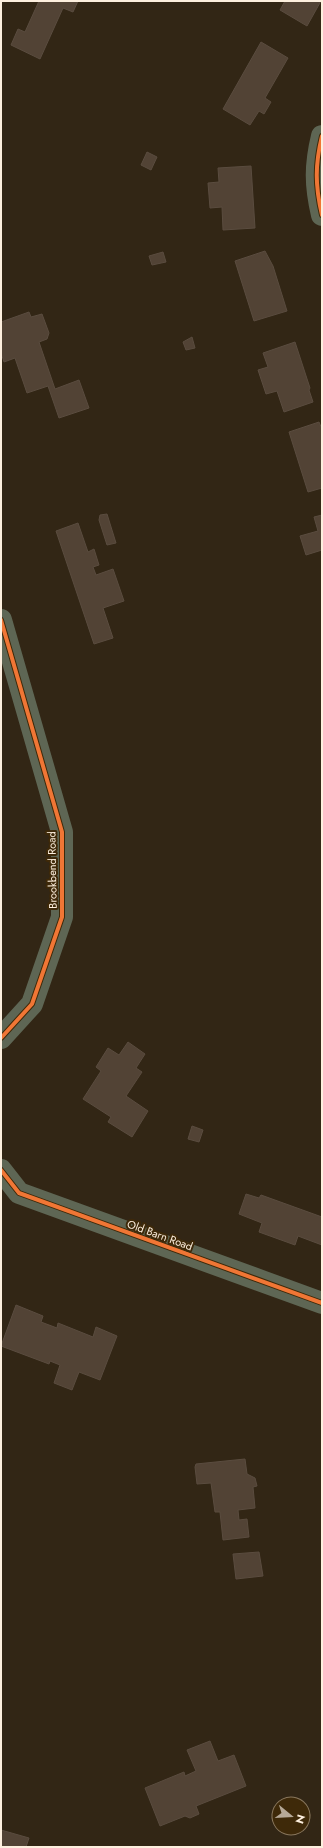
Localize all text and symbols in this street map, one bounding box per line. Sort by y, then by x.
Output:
street label: Brookbend Road [43,831,61,909]
street label: Old Barn Road [125,1216,195,1254]
north arrow [271,1796,311,1836]
text: N [292,1812,309,1826]

